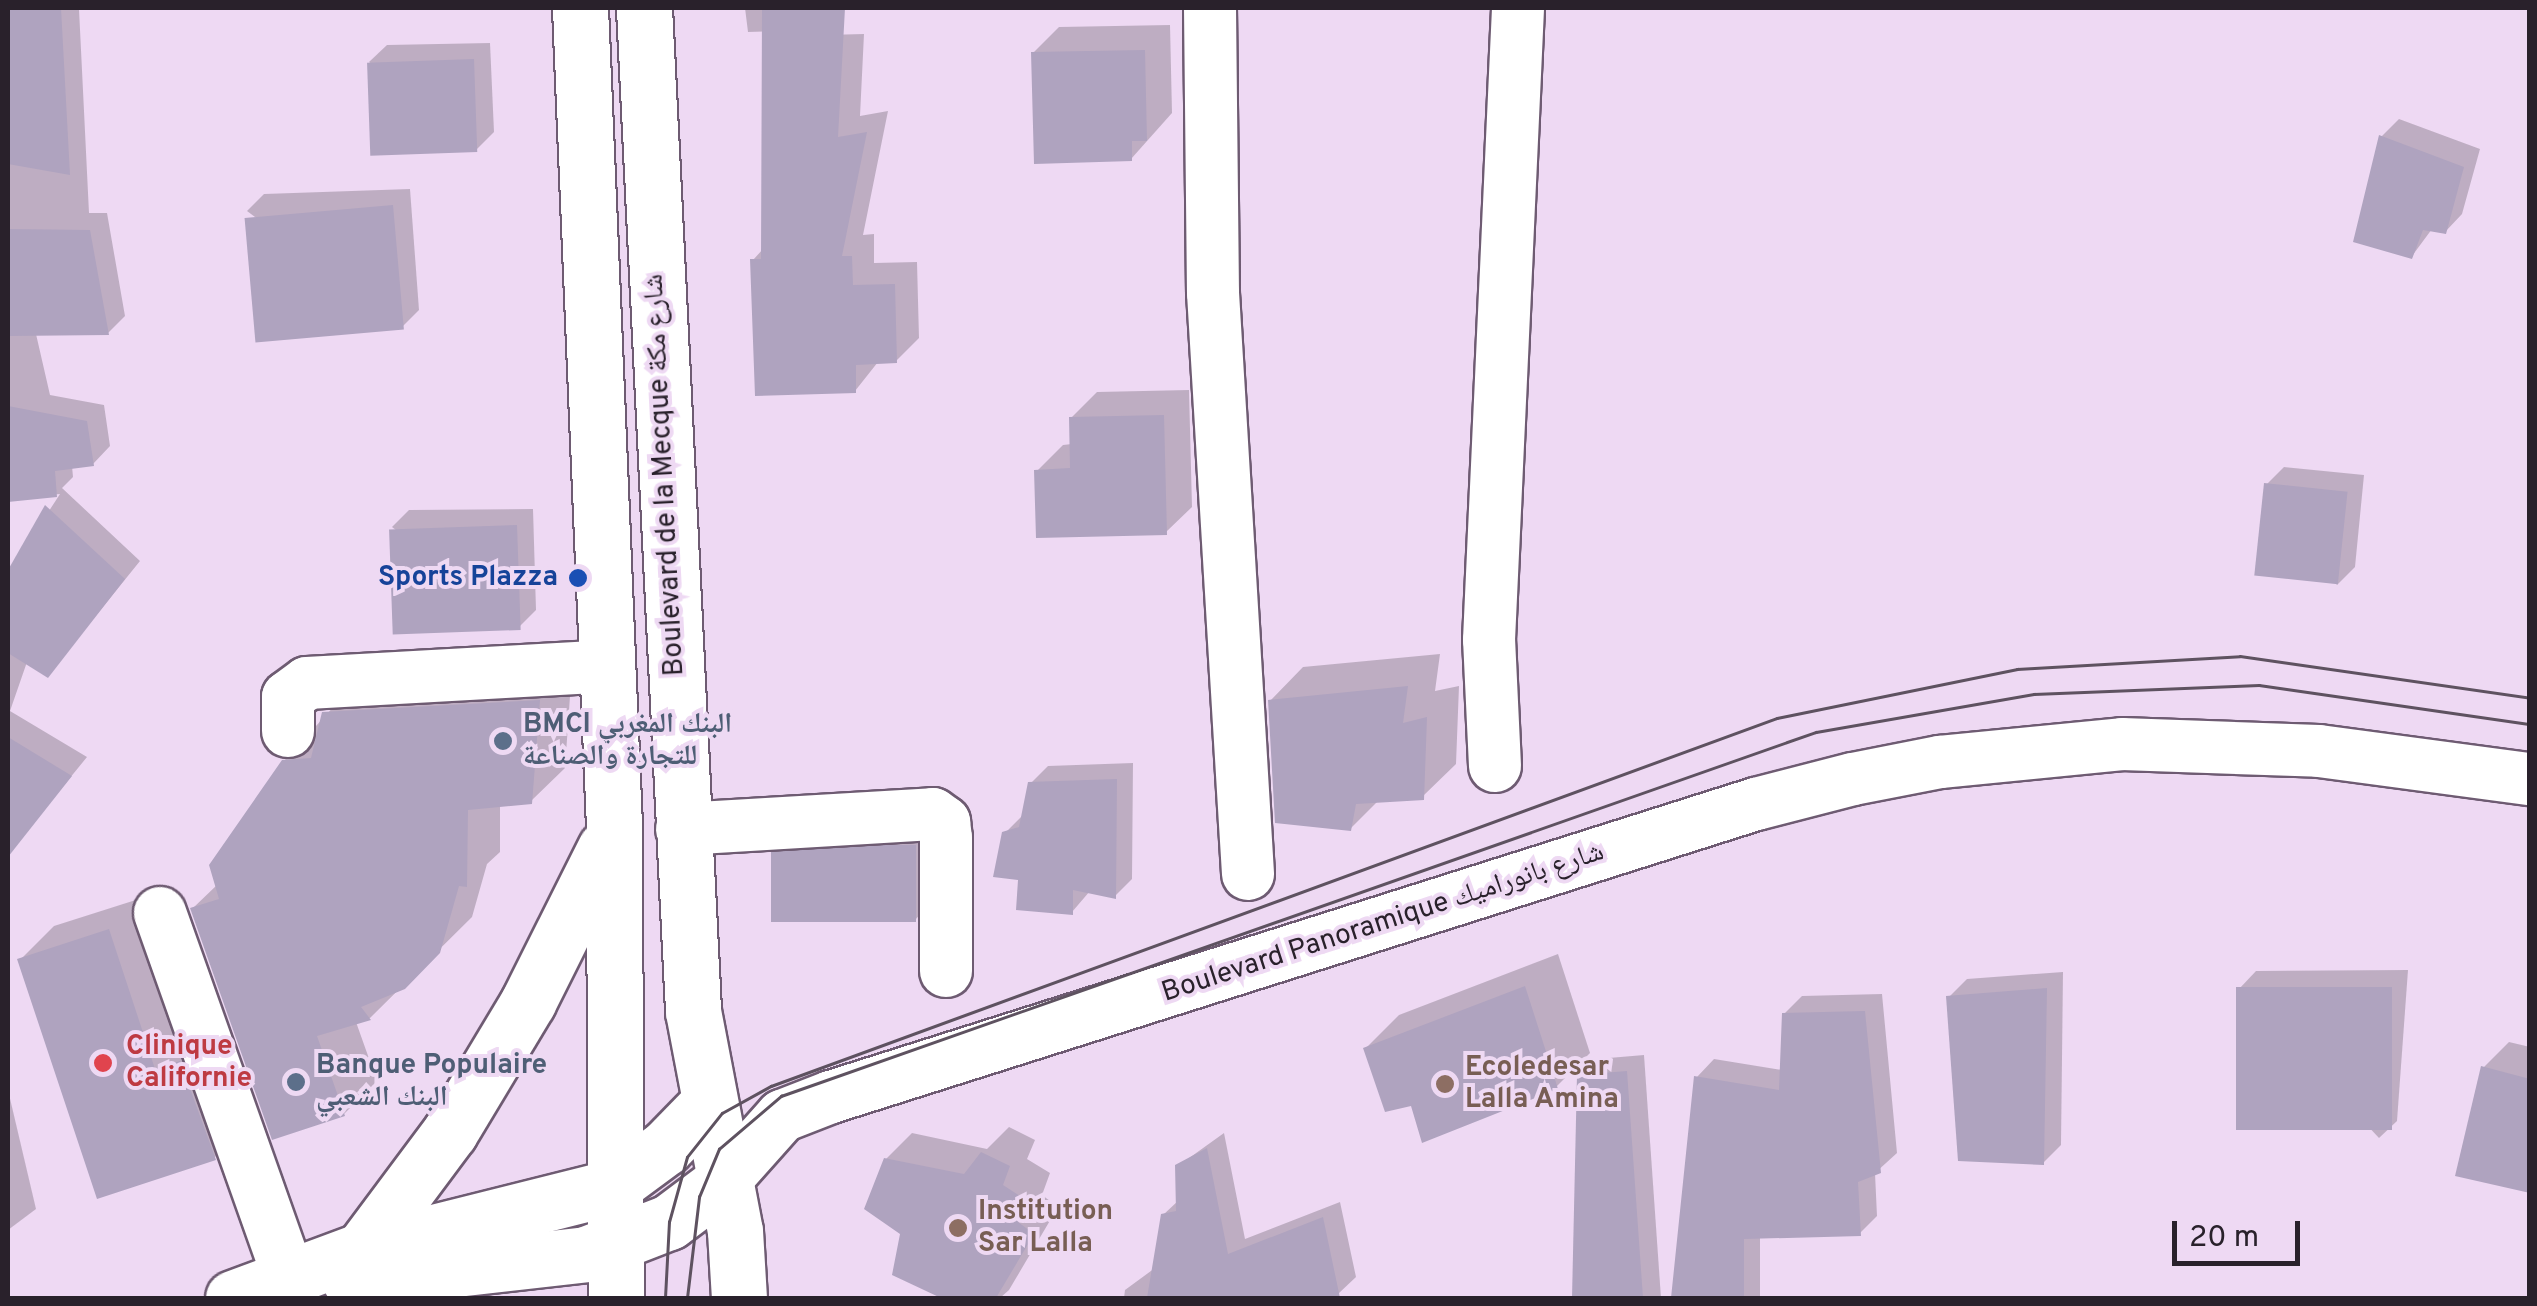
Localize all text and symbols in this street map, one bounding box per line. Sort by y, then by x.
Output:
street label: Boulevard de la Mecque شارع مكة [638,273,692,677]
place label: Sports Plazza [378,561,558,595]
marker: Sports Plazza [567,567,589,589]
place label: BMCI البنك المغربي للتجارة والصناعة [523,708,732,774]
marker: BMCI البنك المغربي للتجارة والصناعة [492,730,514,752]
street label: Boulevard Panoramique شارع بانوراميك [1158,836,1608,1010]
place label: Clinique Californie [126,1030,252,1096]
place label: Banque Populaire البنك الشعبي [316,1049,547,1115]
marker: Clinique Californie [90,1050,116,1076]
place label: Ecoledesar Lalla Amina [1465,1051,1620,1117]
marker: Banque Populaire البنك الشعبي [285,1071,307,1093]
marker: Ecoledesar Lalla Amina [1434,1073,1456,1095]
place label: Institution Sar Lalla [978,1195,1113,1261]
scale bar [2177,1201,2304,1263]
marker: Institution Sar Lalla [947,1217,969,1239]
text: 20 m [2189,1220,2259,1257]

